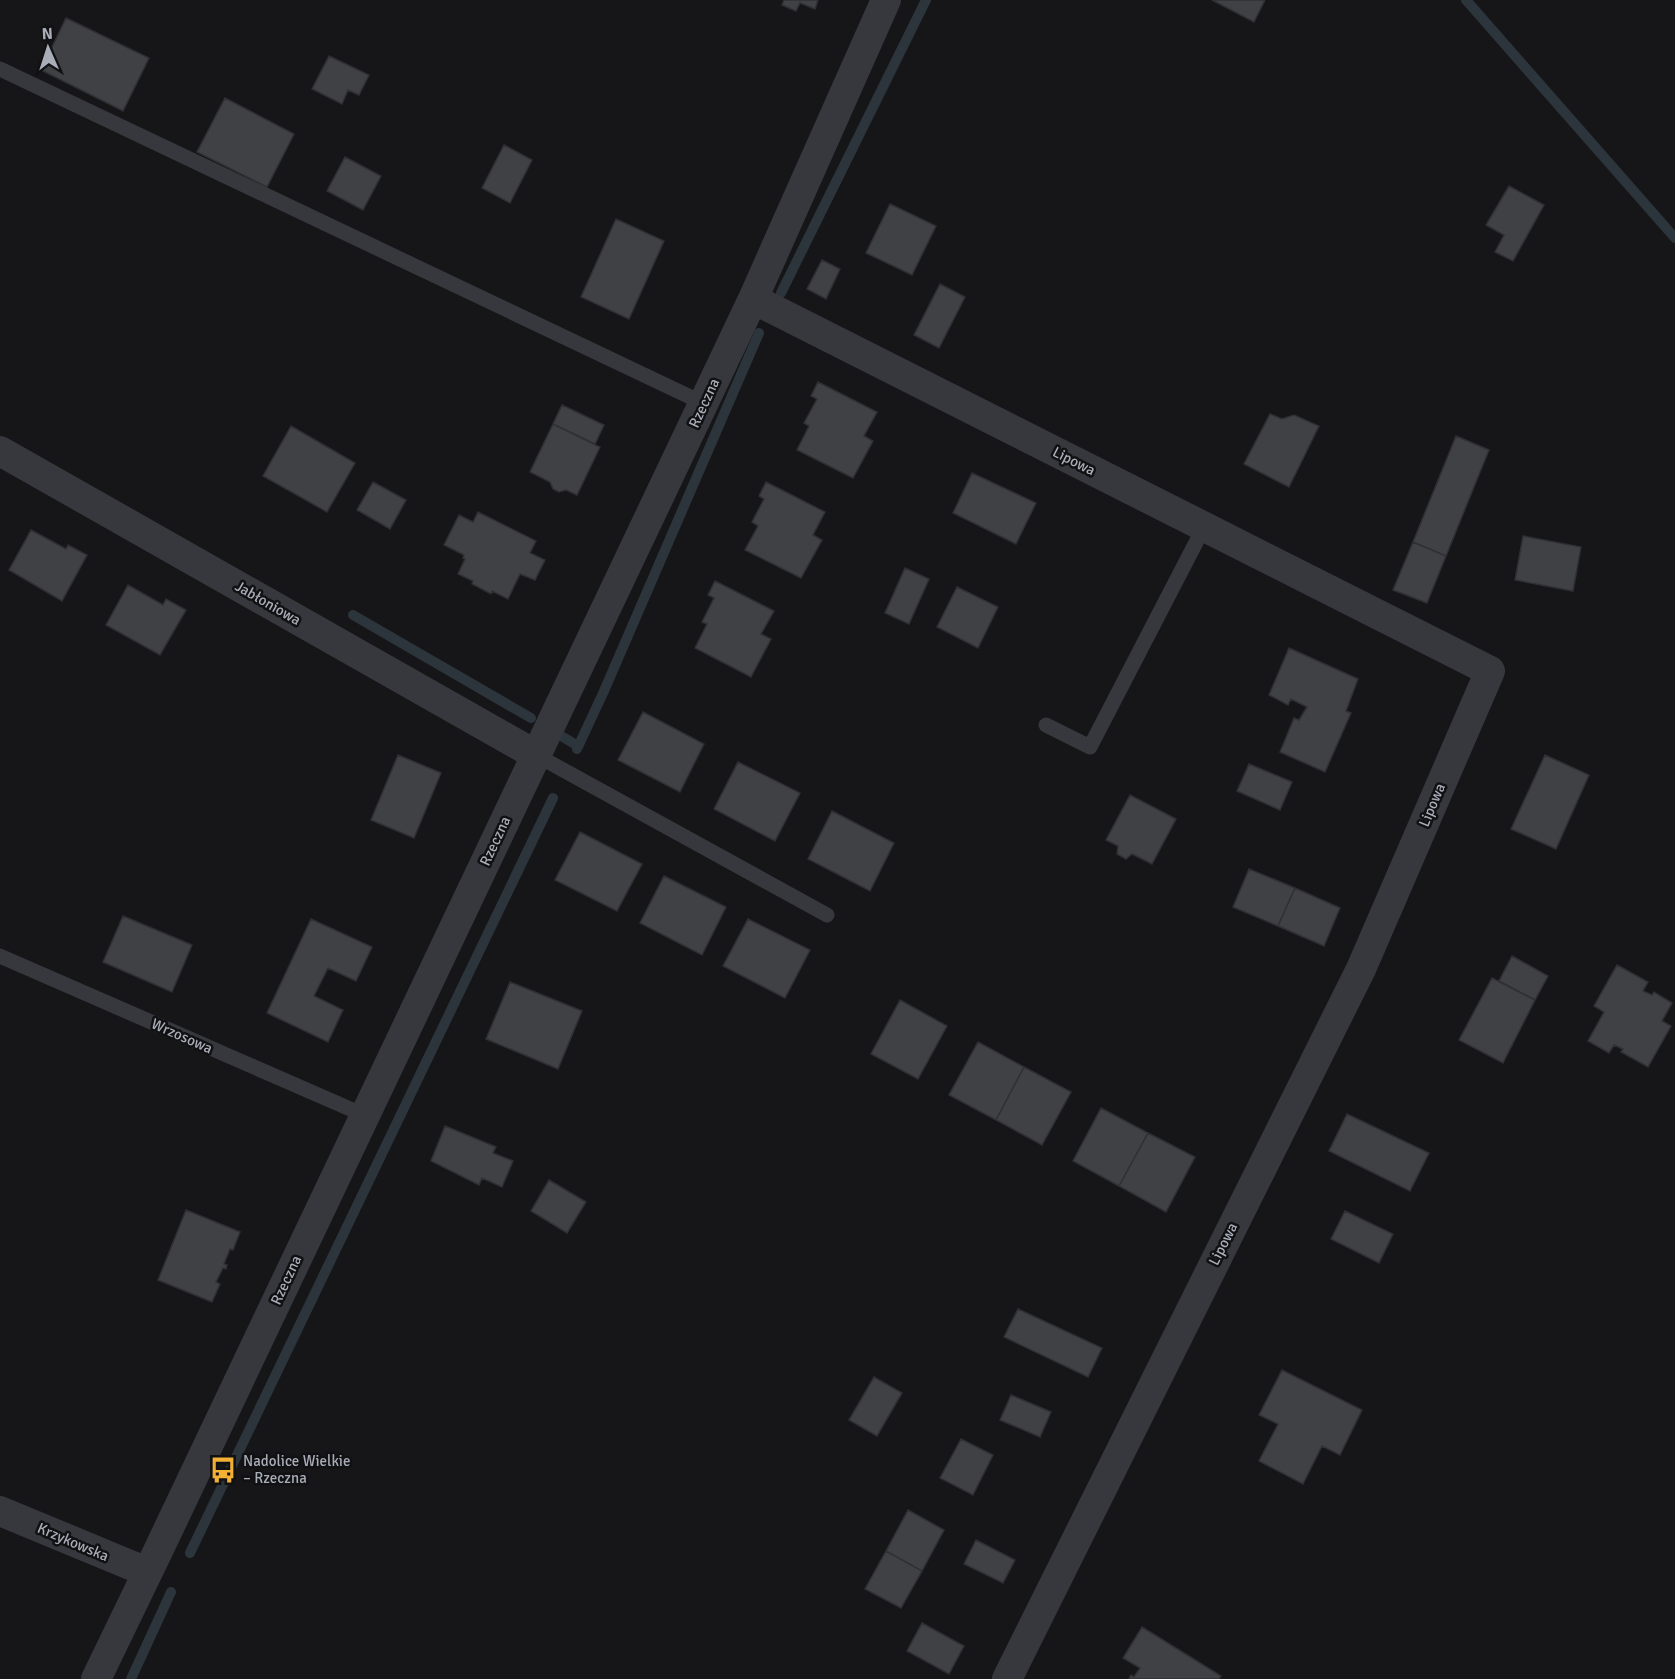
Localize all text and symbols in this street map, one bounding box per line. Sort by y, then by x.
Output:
north arrow [18,18,78,78]
text: N [41,24,53,44]
street label: Rzeczna [685,375,723,431]
street label: Lipowa [1050,443,1098,479]
street label: Jabłoniowa [232,577,304,629]
street label: Lipowa [1415,781,1449,829]
street label: Rzeczna [476,813,514,869]
street label: Wrzosowa [149,1015,215,1057]
street label: Lipowa [1205,1220,1241,1268]
street label: Rzeczna [267,1252,305,1308]
place label: Nadolice Wielkie – Rzeczna [243,1452,350,1487]
bus stop icon: Nadolice Wielkie – Rzeczna [208,1455,238,1485]
street label: Krzykowska [35,1519,111,1565]

